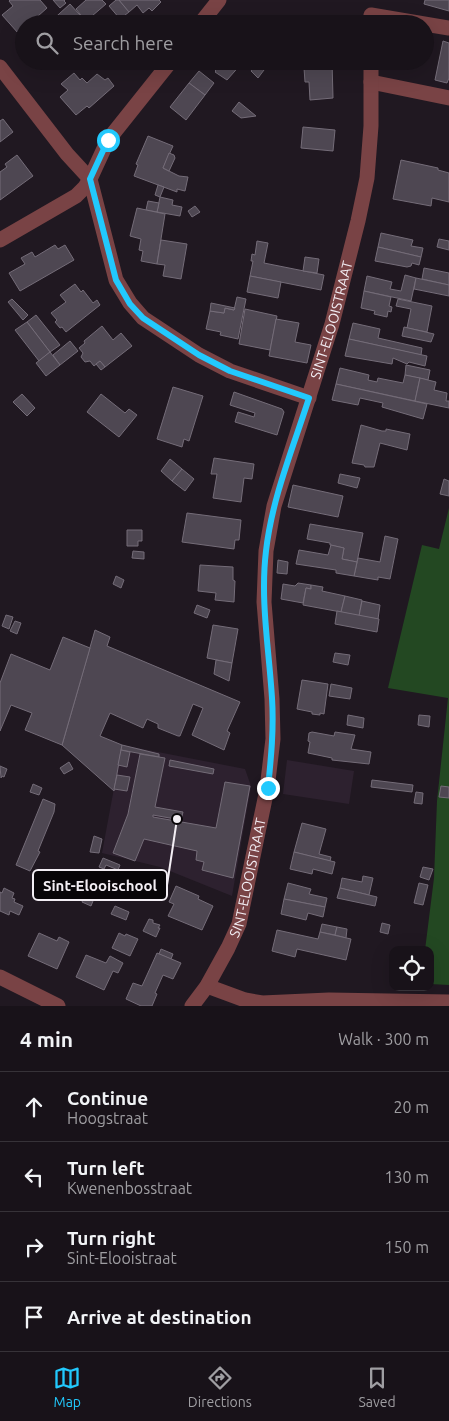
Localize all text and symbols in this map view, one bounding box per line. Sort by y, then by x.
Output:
search box [15,15,434,70]
icon: search [33,29,61,57]
text: Search here [73,32,173,54]
route start [97,129,120,152]
street label: SINT-ELOOISTRAAT [307,259,356,381]
route end [257,777,280,800]
street label: SINT-ELOOISTRAAT [226,816,269,940]
callout: Sint-Elooischool [33,870,167,900]
text: Sint-Elooischool [43,877,158,894]
map controls [389,946,434,991]
button: locate [389,946,434,991]
text: 4 min [20,1027,73,1051]
text: Walk · 300 m [338,1030,429,1048]
text: Continue [67,1087,148,1109]
icon: ahead [20,1093,48,1121]
text: 20 m [393,1098,429,1116]
text: Hoogstraat [67,1109,148,1127]
text: Turn left [67,1157,145,1179]
icon: left [20,1163,48,1191]
text: 130 m [384,1168,429,1186]
text: Kwenenbosstraat [67,1179,192,1197]
text: Turn right [67,1227,155,1249]
icon: right [20,1233,48,1261]
text: 150 m [384,1238,429,1256]
text: Sint-Elooistraat [67,1249,177,1267]
icon: arrive [20,1303,48,1331]
text: Arrive at destination [67,1306,252,1328]
tab: Map [53,1364,81,1410]
tab: Directions [188,1364,252,1410]
tab: Saved [358,1364,396,1410]

